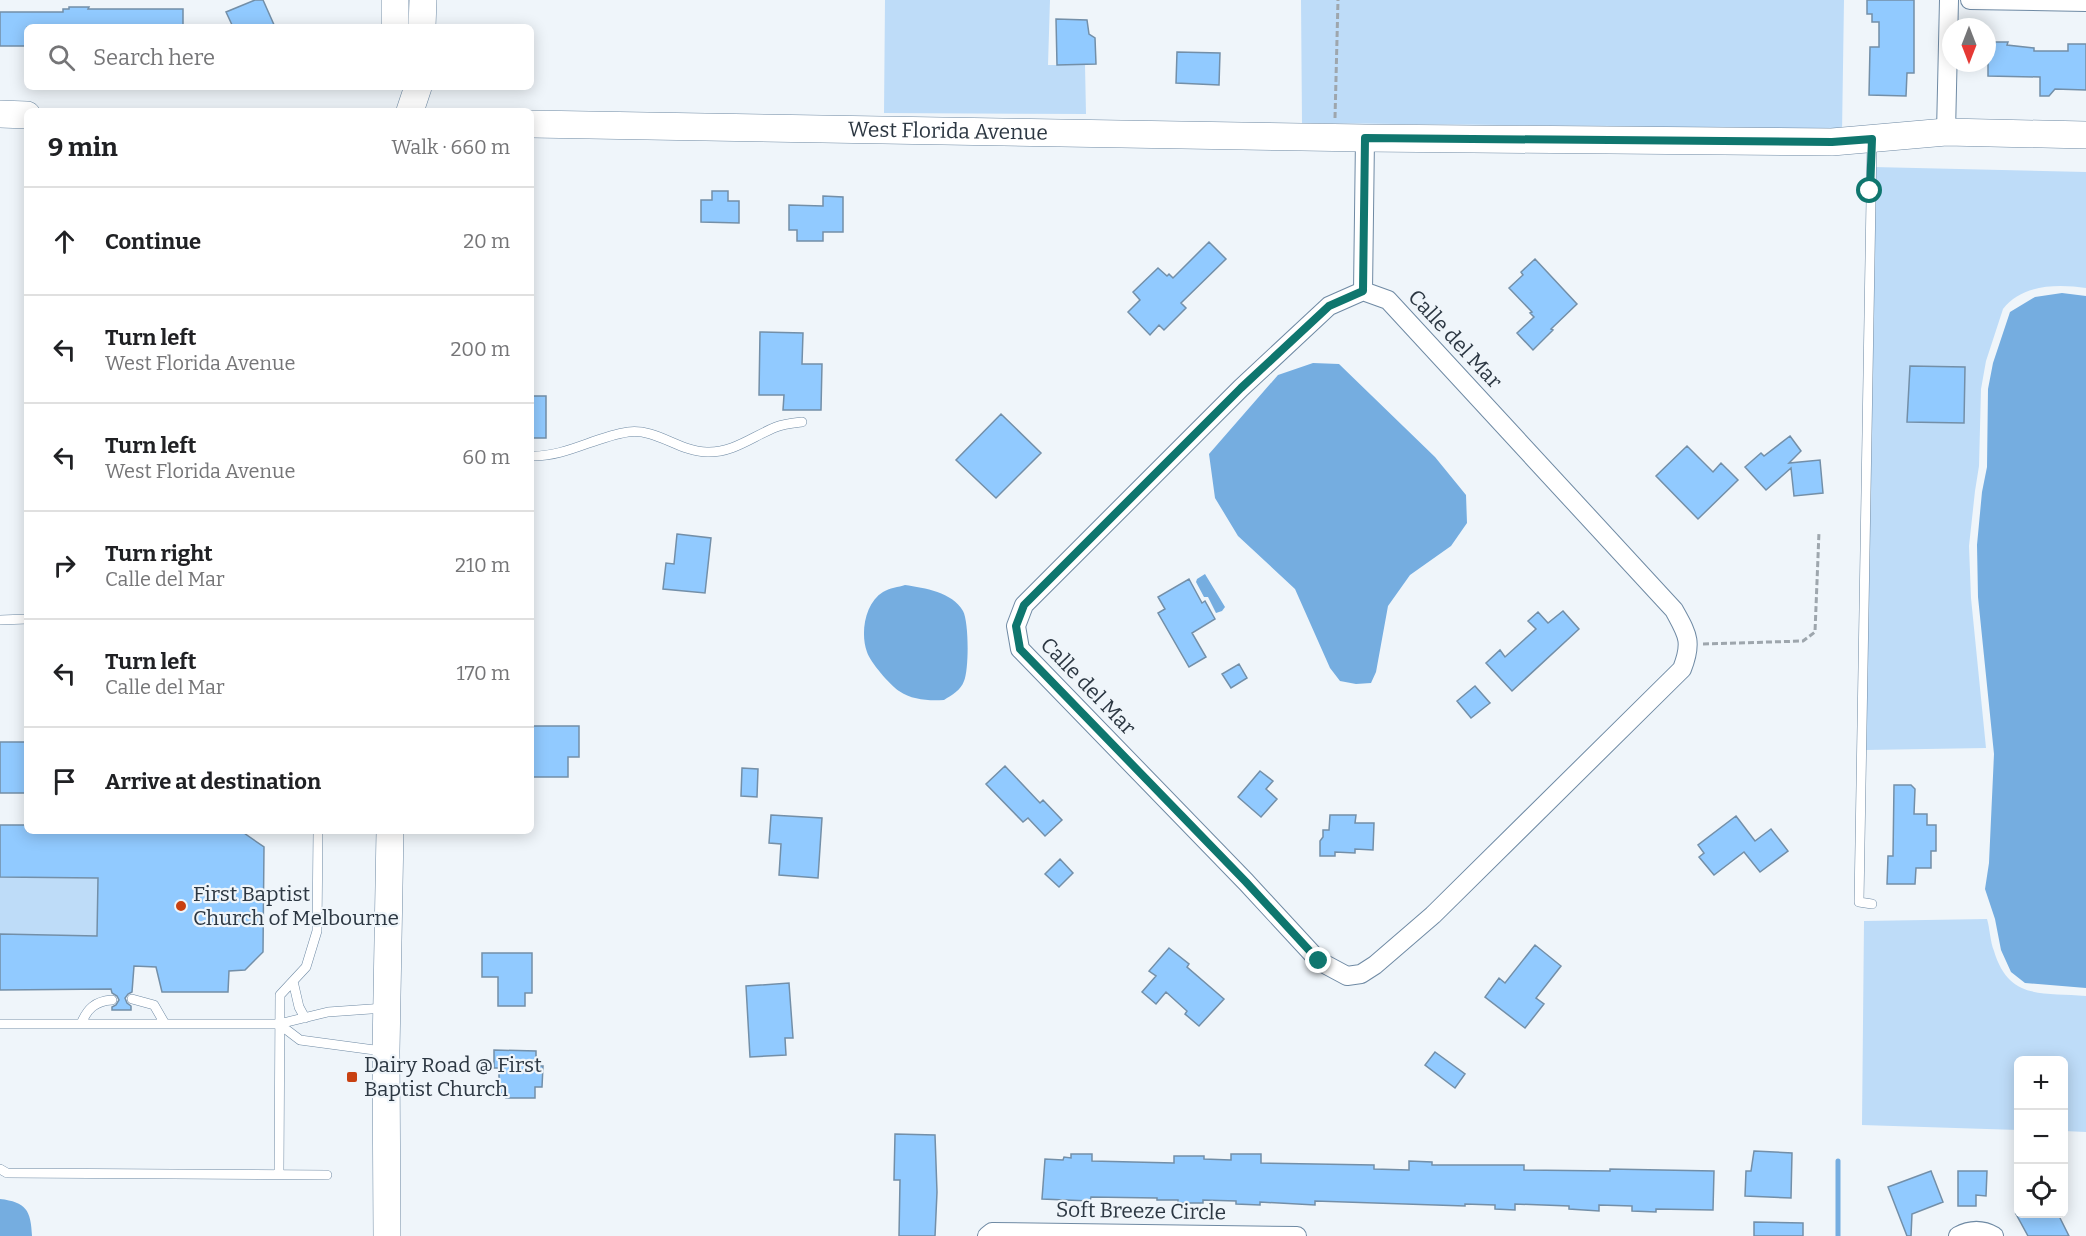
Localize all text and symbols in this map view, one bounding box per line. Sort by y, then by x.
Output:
north arrow [1942,18,1996,72]
search box [24,24,534,90]
icon: search [45,41,78,74]
text: Search here [93,44,215,71]
street label: West Florida Avenue [848,116,1048,146]
text: 9 min [48,132,118,163]
text: Walk · 660 m [392,135,510,159]
route start [1856,177,1882,203]
icon: ahead [48,225,81,258]
text: Continue [105,228,201,255]
text: 20 m [463,229,510,253]
street label: Calle del Mar [1403,284,1507,394]
text: Turn left [105,324,197,351]
icon: left [48,333,81,366]
text: 200 m [450,337,510,361]
text: West Florida Avenue [105,351,295,375]
text: Turn left [105,432,197,459]
icon: left [48,441,81,474]
text: 60 m [462,445,510,469]
text: West Florida Avenue [105,459,295,483]
text: Turn right [105,540,213,567]
icon: right [48,549,81,582]
text: 210 m [455,553,510,577]
text: Calle del Mar [105,567,225,591]
street label: Calle del Mar [1035,632,1141,740]
text: Turn left [105,648,197,675]
icon: left [48,657,81,690]
text: 170 m [457,661,510,685]
text: Calle del Mar [105,675,225,699]
icon: arrive [48,765,81,798]
text: Arrive at destination [105,768,321,795]
place label: First Baptist Church of Melbourne [193,881,399,931]
marker: First Baptist Church of Melbourne [174,899,188,913]
route end [1305,947,1331,973]
place label: Dairy Road @ First Baptist Church [364,1052,542,1102]
map controls [2014,1056,2068,1218]
button: + [2014,1056,2068,1110]
marker: Dairy Road @ First Baptist Church [345,1070,359,1084]
button: − [2014,1110,2068,1164]
button: locate [2014,1164,2068,1218]
street label: Soft Breeze Circle [1056,1197,1226,1225]

